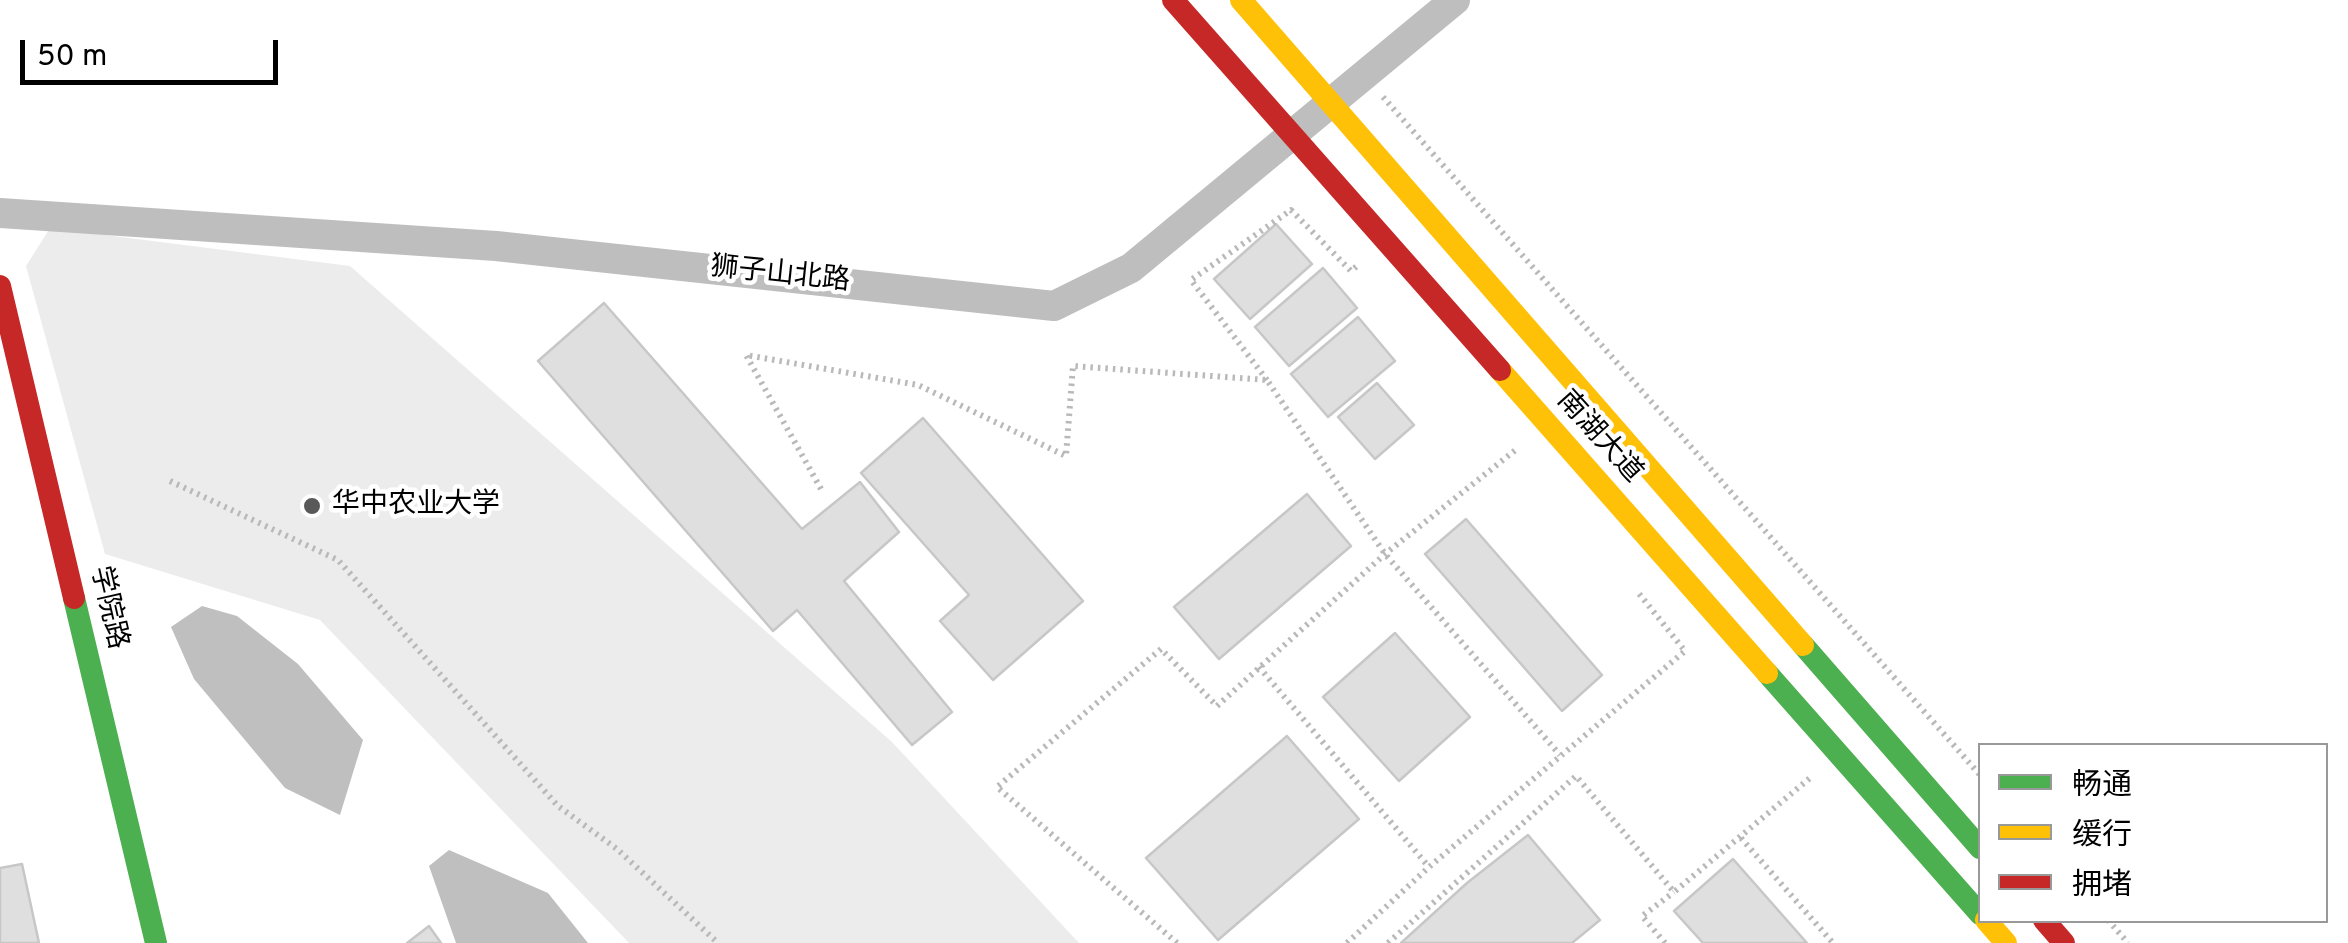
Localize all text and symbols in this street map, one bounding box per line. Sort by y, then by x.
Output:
scale bar [25,20,282,82]
text: 50 m [37,39,107,76]
street label: 狮子山北路 [709,252,851,300]
street label: 南湖大道 [1548,385,1648,491]
place label: 华中农业大学 [332,489,500,523]
marker: 华中农业大学 [301,495,323,517]
street label: 学院路 [81,563,133,653]
legend [1978,743,2328,923]
text: 畅通 [2072,768,2132,805]
text: 缓行 [2072,818,2132,855]
text: 拥堵 [2072,868,2132,905]

